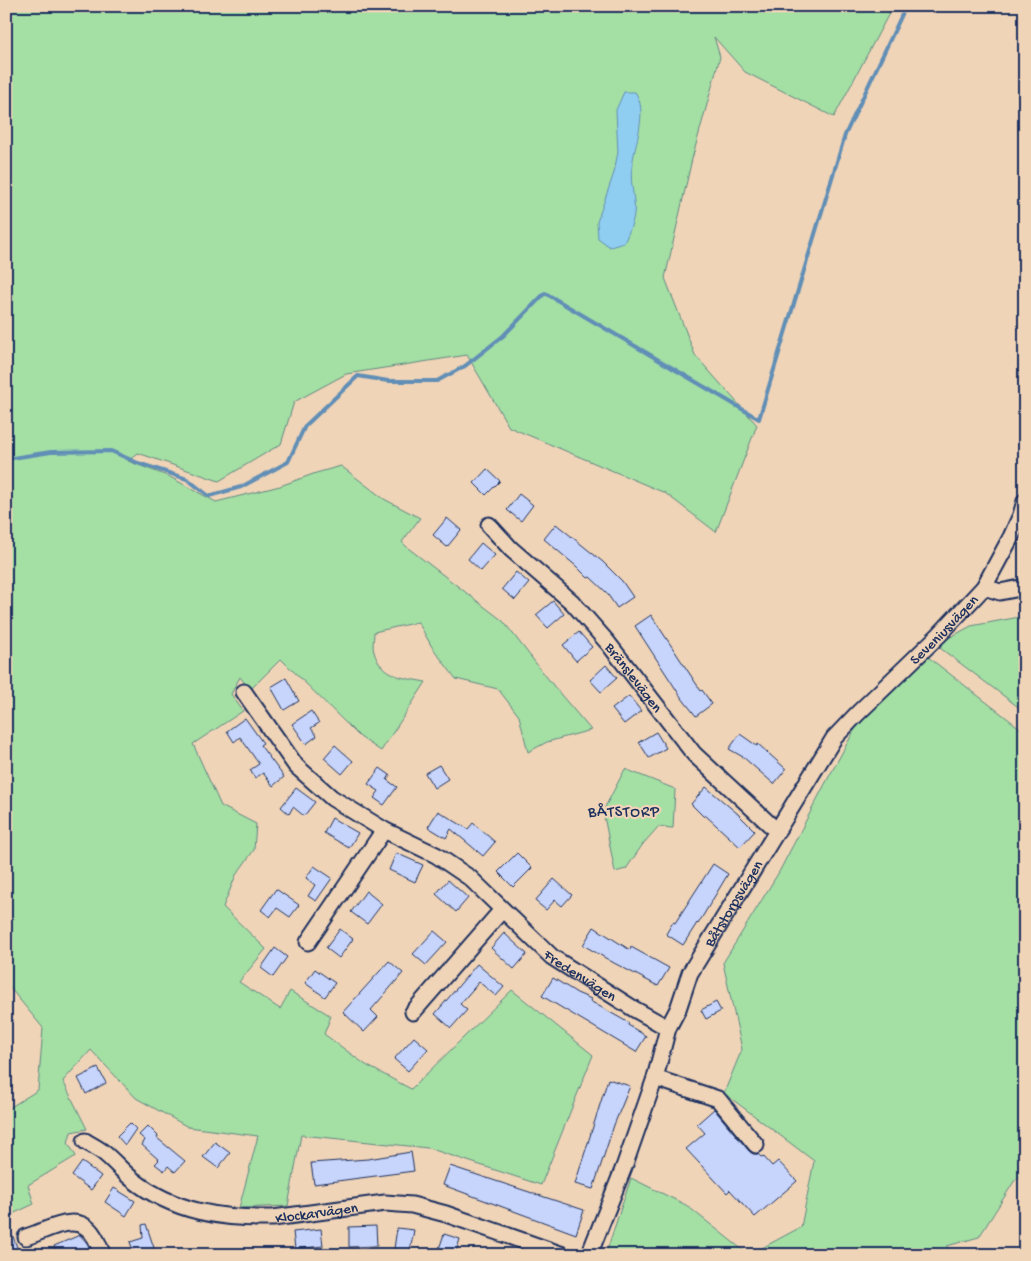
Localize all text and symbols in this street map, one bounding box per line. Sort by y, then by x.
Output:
street label: Seveniusvägen [907,592,983,669]
street label: Bränslevägen [600,639,665,717]
district label: BÅTSTORP [587,803,660,823]
street label: Båtstorpsvägen [701,858,768,952]
street label: Fredenvägen [538,946,619,1007]
street label: Klockarvägen [274,1200,359,1229]

